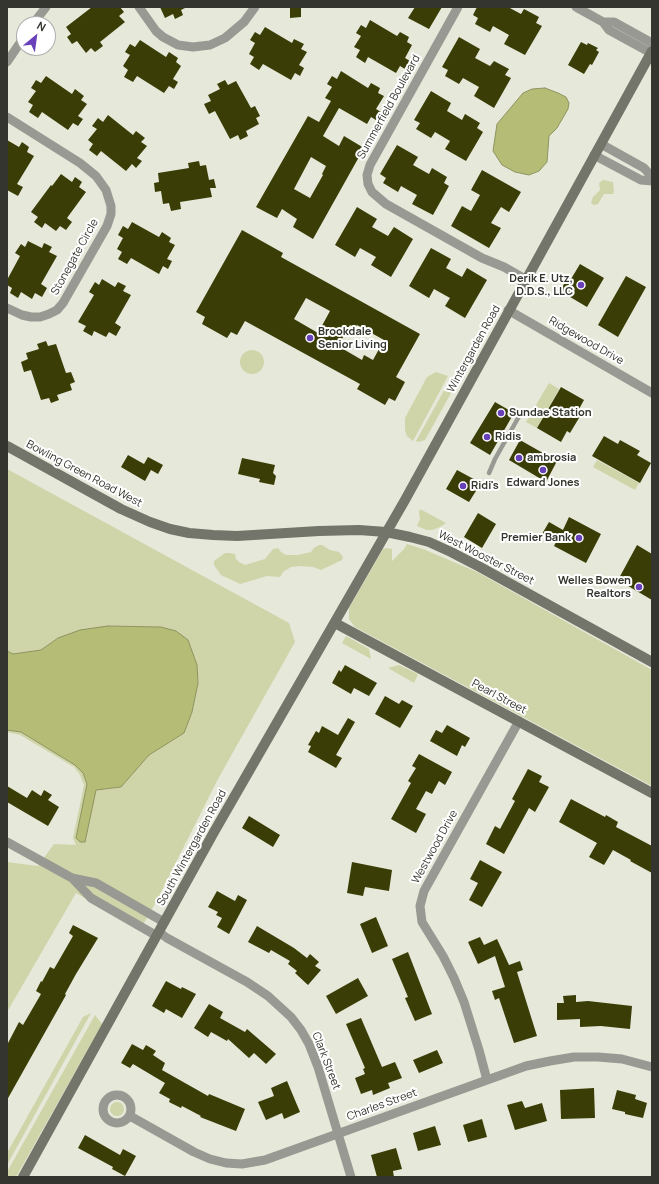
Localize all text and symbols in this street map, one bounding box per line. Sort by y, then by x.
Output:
north arrow [16,16,56,56]
text: N [34,17,49,34]
street label: Summerfield Boulevard [355,53,423,161]
street label: Stonegate Circle [49,217,101,297]
place label: Derik E. Utz, D.D.S., LLC [509,272,573,298]
marker: Derik E. Utz, D.D.S., LLC [576,280,586,290]
street label: Wintergarden Road [445,303,503,395]
street label: Ridgewood Drive [546,314,626,368]
place label: Brookdale Senior Living [318,325,387,351]
marker: Brookdale Senior Living [305,333,315,343]
place label: Sundae Station [509,406,592,420]
marker: Sundae Station [496,408,506,418]
place label: Ridis [495,430,521,444]
marker: Ridis [482,432,492,442]
street label: Bowling Green Road West [24,438,144,510]
place label: ambrosia [527,451,576,465]
marker: ambrosia [514,453,524,463]
marker: Edward Jones [538,465,548,475]
place label: Edward Jones [507,476,579,490]
place label: Ridi's [471,479,499,493]
marker: Ridi's [458,481,468,491]
street label: West Wooster Street [436,528,536,588]
place label: Premier Bank [501,531,571,545]
marker: Premier Bank [574,533,584,543]
place label: Welles Bowen Realtors [558,574,631,600]
marker: Welles Bowen Realtors [634,582,644,592]
street label: Pearl Street [469,677,529,717]
street label: South Wintergarden Road [155,788,229,908]
street label: Westwood Drive [409,808,461,886]
street label: Clark Street [309,1030,343,1092]
street label: Charles Street [345,1086,419,1124]

